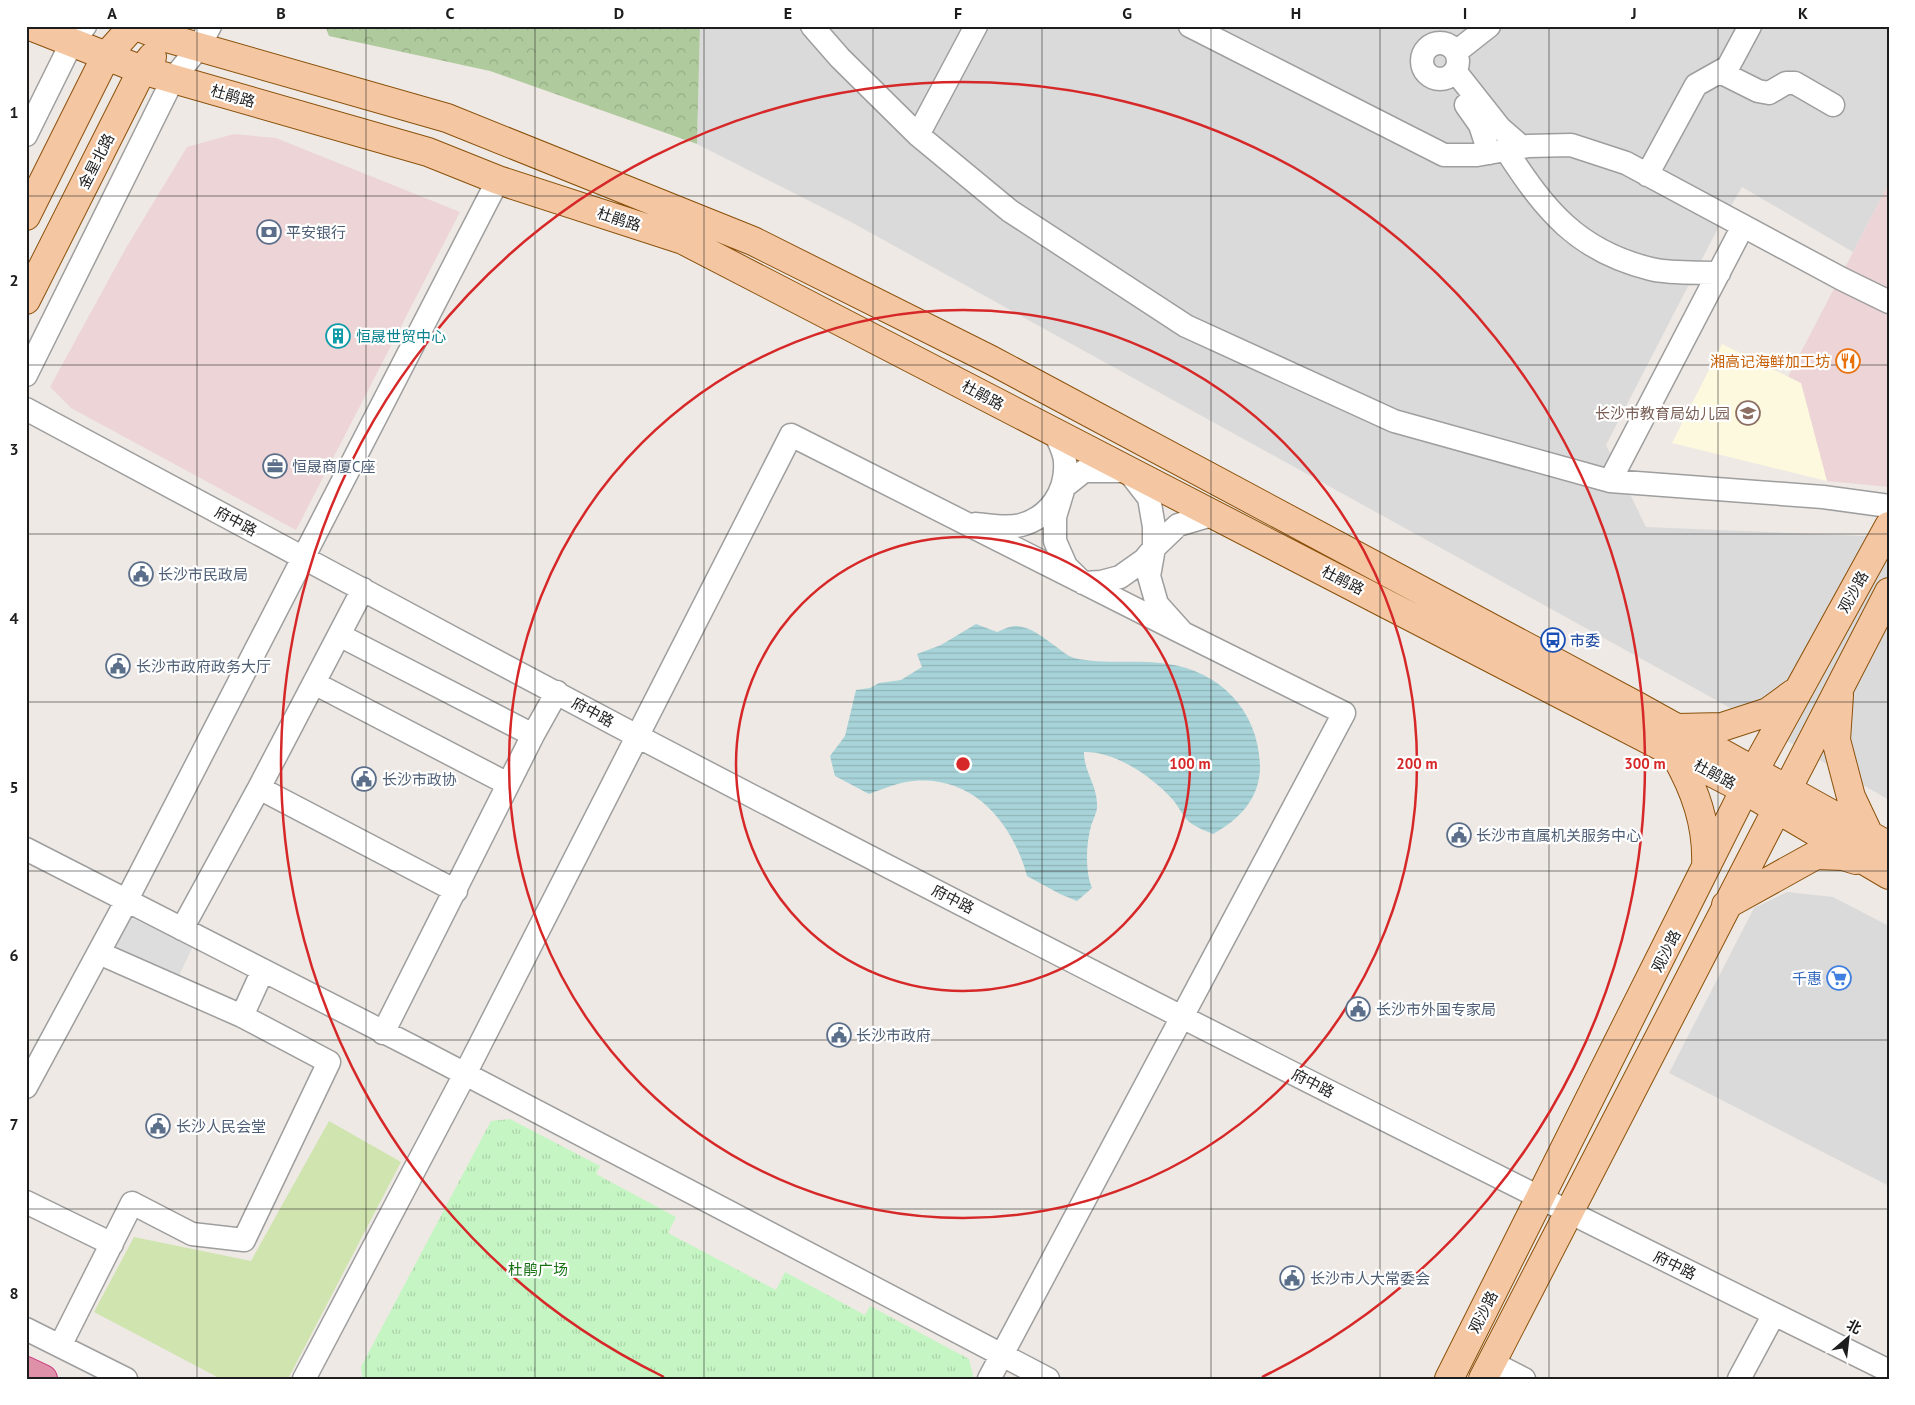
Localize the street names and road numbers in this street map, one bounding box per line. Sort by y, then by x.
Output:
street label: 杜鹃路 [209,81,257,111]
street label: 金星北路 [74,130,118,192]
street label: 杜鹃路 [595,203,643,235]
street label: 杜鹃路 [959,376,1007,414]
street label: 府中路 [212,502,260,540]
street label: 杜鹃路 [1319,561,1367,599]
street label: 观沙路 [1834,568,1872,616]
street label: 府中路 [569,693,617,731]
street label: 杜鹃路 [1691,755,1739,793]
street label: 府中路 [929,880,977,918]
street label: 观沙路 [1647,927,1685,975]
street label: 府中路 [1289,1064,1337,1102]
street label: 府中路 [1651,1247,1699,1283]
street label: 观沙路 [1464,1288,1502,1336]

